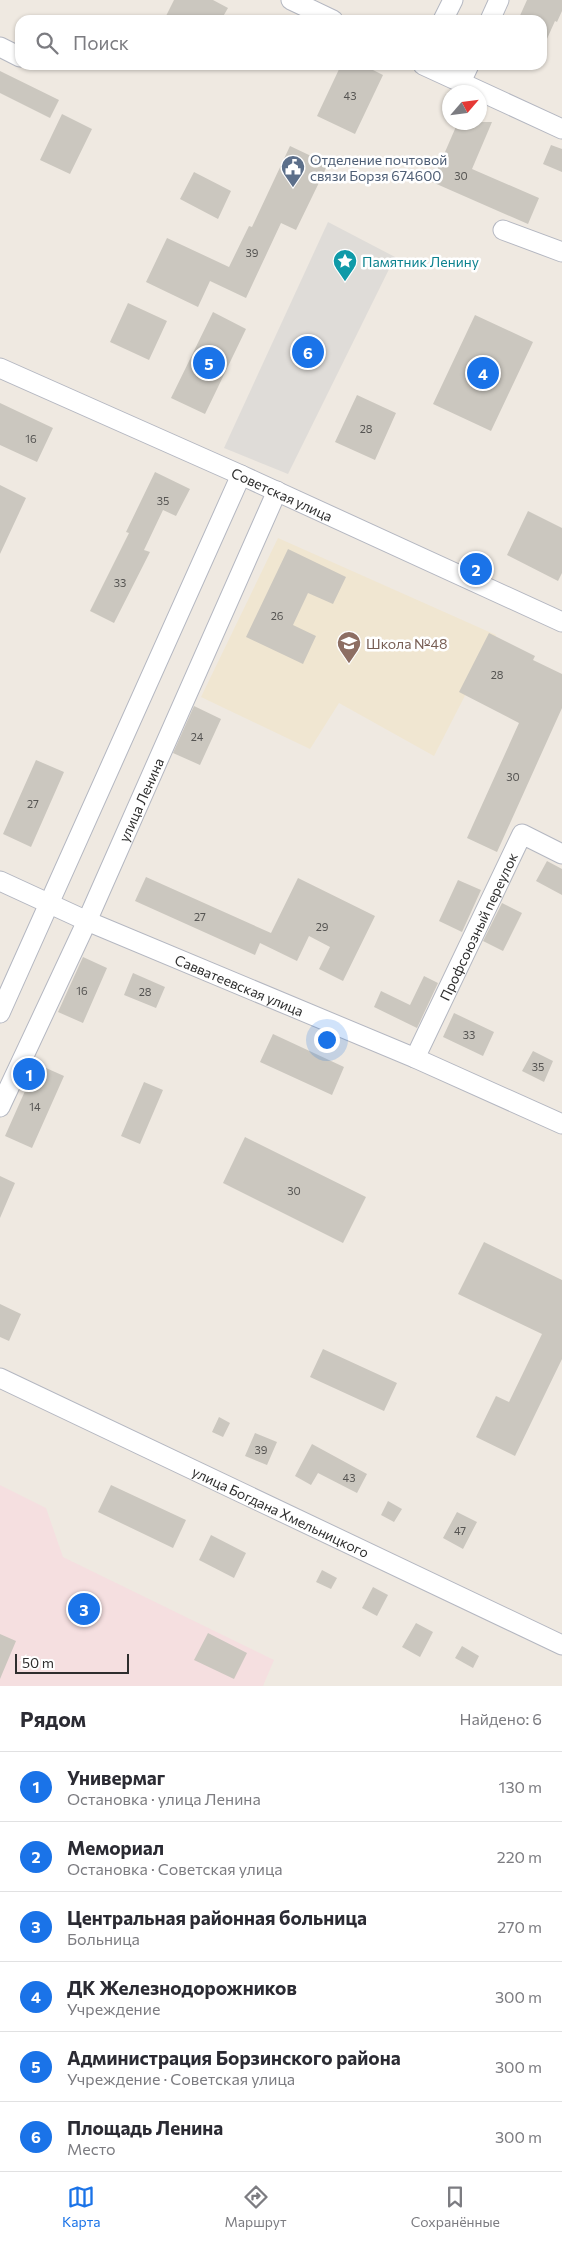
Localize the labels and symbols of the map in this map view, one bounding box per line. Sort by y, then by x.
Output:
north arrow [442,85,487,130]
house number: 43 [344,89,356,102]
place label: Отделение почтовой связи Борзя 674600 [310,151,447,184]
public building icon: Отделение почтовой связи Борзя 674600 [280,154,306,188]
house number: 30 [454,169,468,182]
house number: 39 [246,246,259,259]
place icon: Памятник Ленину [332,248,358,282]
place label: Памятник Ленину [362,253,479,270]
pin: 6 [292,333,324,371]
pin: 5 [193,344,225,382]
pin: 4 [467,354,499,392]
house number: 28 [360,422,373,435]
house number: 16 [25,432,37,445]
street label: Советская улица [229,463,335,524]
house number: 35 [157,494,169,507]
pin: 2 [460,550,492,588]
house number: 33 [114,576,126,589]
house number: 26 [271,609,284,622]
school or university icon: Школа №48 [336,630,362,664]
place label: Школа №48 [366,635,447,652]
house number: 28 [491,668,504,681]
house number: 24 [191,730,204,743]
street label: улица Ленина [115,755,167,844]
house number: 30 [506,770,520,783]
house number: 27 [27,797,39,810]
street label: Профсоюзный переулок [435,849,521,1003]
house number: 27 [194,910,206,923]
house number: 29 [316,920,329,933]
street label: Савватеевская улица [173,950,306,1019]
house number: 16 [76,984,88,997]
house number: 28 [139,985,152,998]
your location [314,1027,340,1053]
house number: 33 [463,1028,475,1041]
pin: 1 [13,1055,45,1093]
house number: 35 [532,1060,544,1073]
house number: 14 [29,1100,41,1113]
house number: 30 [287,1184,301,1197]
house number: 39 [255,1443,268,1456]
street label: улица Богдана Хмельницкого [190,1462,372,1561]
house number: 43 [343,1471,355,1484]
house number: 47 [454,1524,466,1537]
pin: 3 [68,1590,100,1628]
scale bar [15,1651,129,1674]

